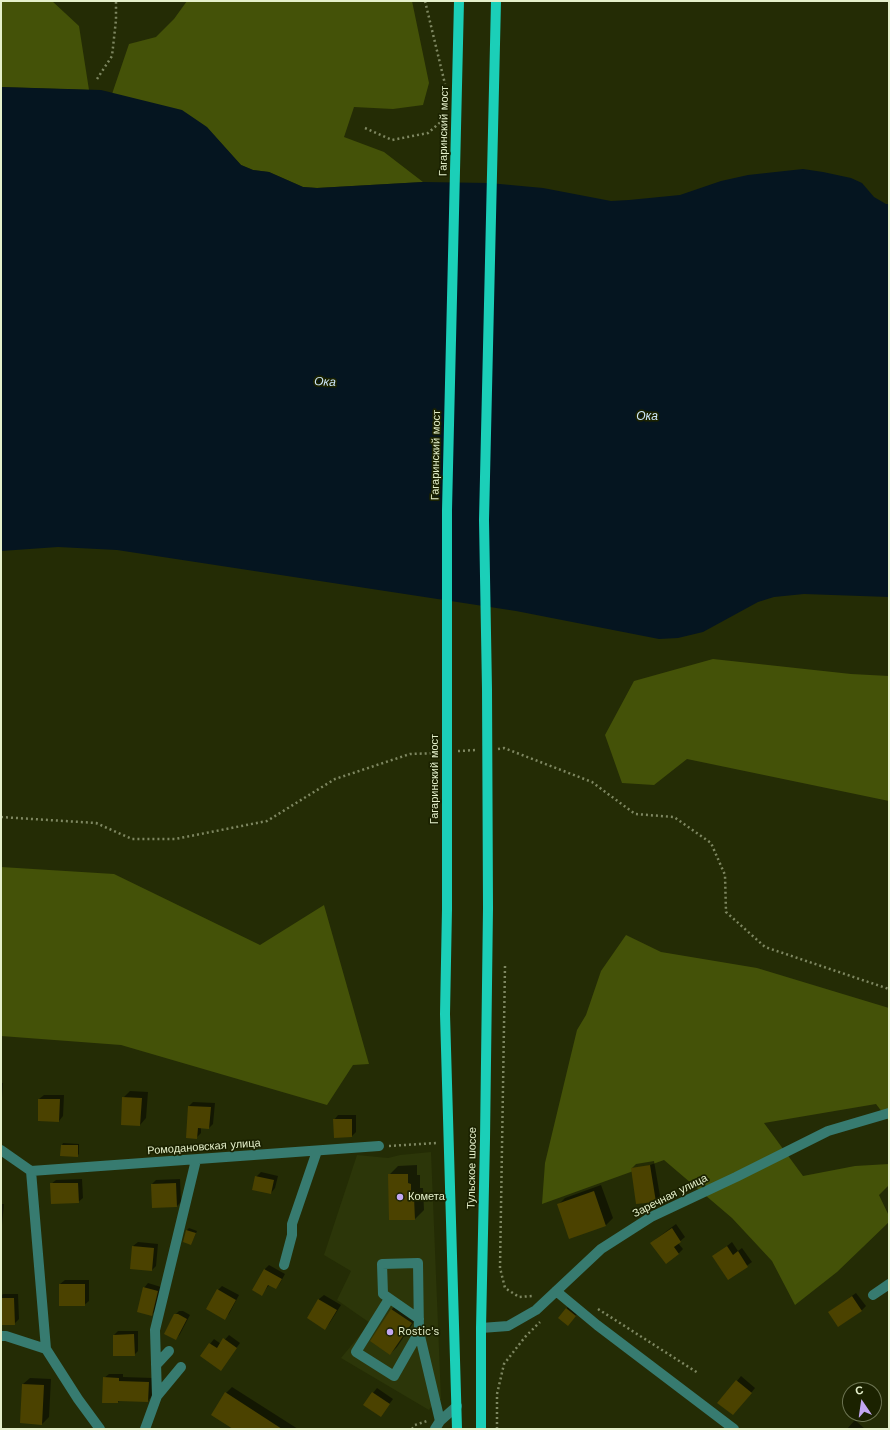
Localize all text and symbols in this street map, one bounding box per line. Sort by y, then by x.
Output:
street label: Гагаринский мост [437,86,451,176]
water label: Ока [314,374,336,390]
water label: Ока [636,409,658,423]
street label: Гагаринский мост [429,410,443,500]
street label: Гагаринский мост [428,734,442,824]
street label: Тульское шоссе [465,1127,479,1209]
street label: Ромодановская улица [147,1136,261,1158]
street label: Заречная улица [630,1171,710,1221]
place label: Комета [408,1190,445,1204]
marker: Комета [395,1192,405,1202]
place label: Rostic's [398,1325,439,1339]
marker: Rostic's [385,1327,395,1337]
north arrow [842,1382,882,1422]
text: С [854,1384,865,1398]

